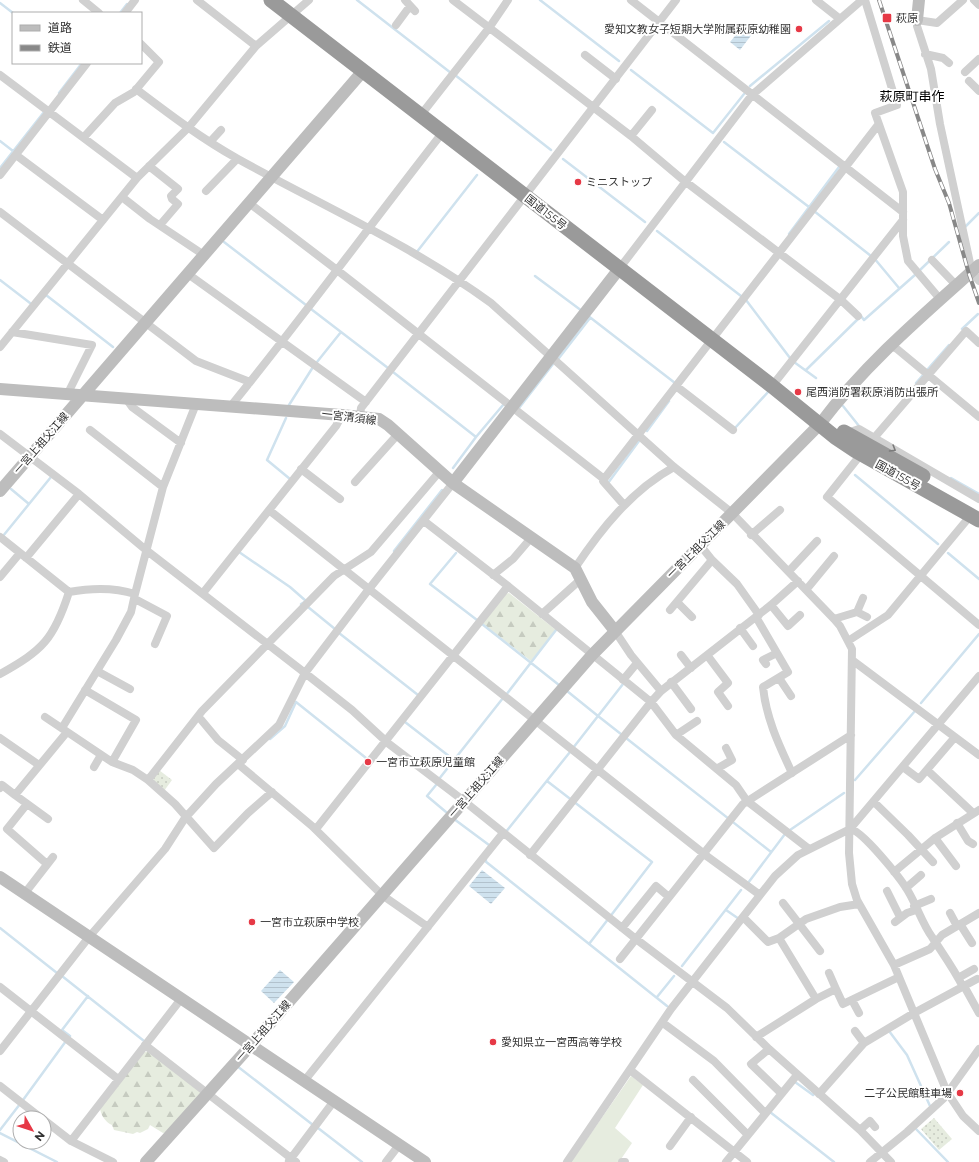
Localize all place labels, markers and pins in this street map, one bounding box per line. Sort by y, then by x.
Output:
place label: 萩原 [896,11,918,25]
marker: 萩原 [881,12,893,24]
place label: 愛知文教女子短期大学附属萩原幼稚園 [604,22,791,36]
marker: 愛知文教女子短期大学附属萩原幼稚園 [794,24,804,34]
place label: ミニストップ [586,175,652,189]
marker: ミニストップ [573,177,583,187]
place label: 尾西消防署萩原消防出張所 [806,385,939,399]
marker: 尾西消防署萩原消防出張所 [793,387,803,397]
place label: 一宮市立萩原児童館 [376,755,475,769]
marker: 一宮市立萩原児童館 [363,757,373,767]
place label: 一宮市立萩原中学校 [260,915,359,929]
marker: 一宮市立萩原中学校 [247,917,257,927]
place label: 愛知県立一宮西高等学校 [501,1035,622,1049]
marker: 愛知県立一宮西高等学校 [488,1037,498,1047]
place label: 二子公民館駐車場 [864,1086,952,1100]
marker: 二子公民館駐車場 [955,1088,965,1098]

